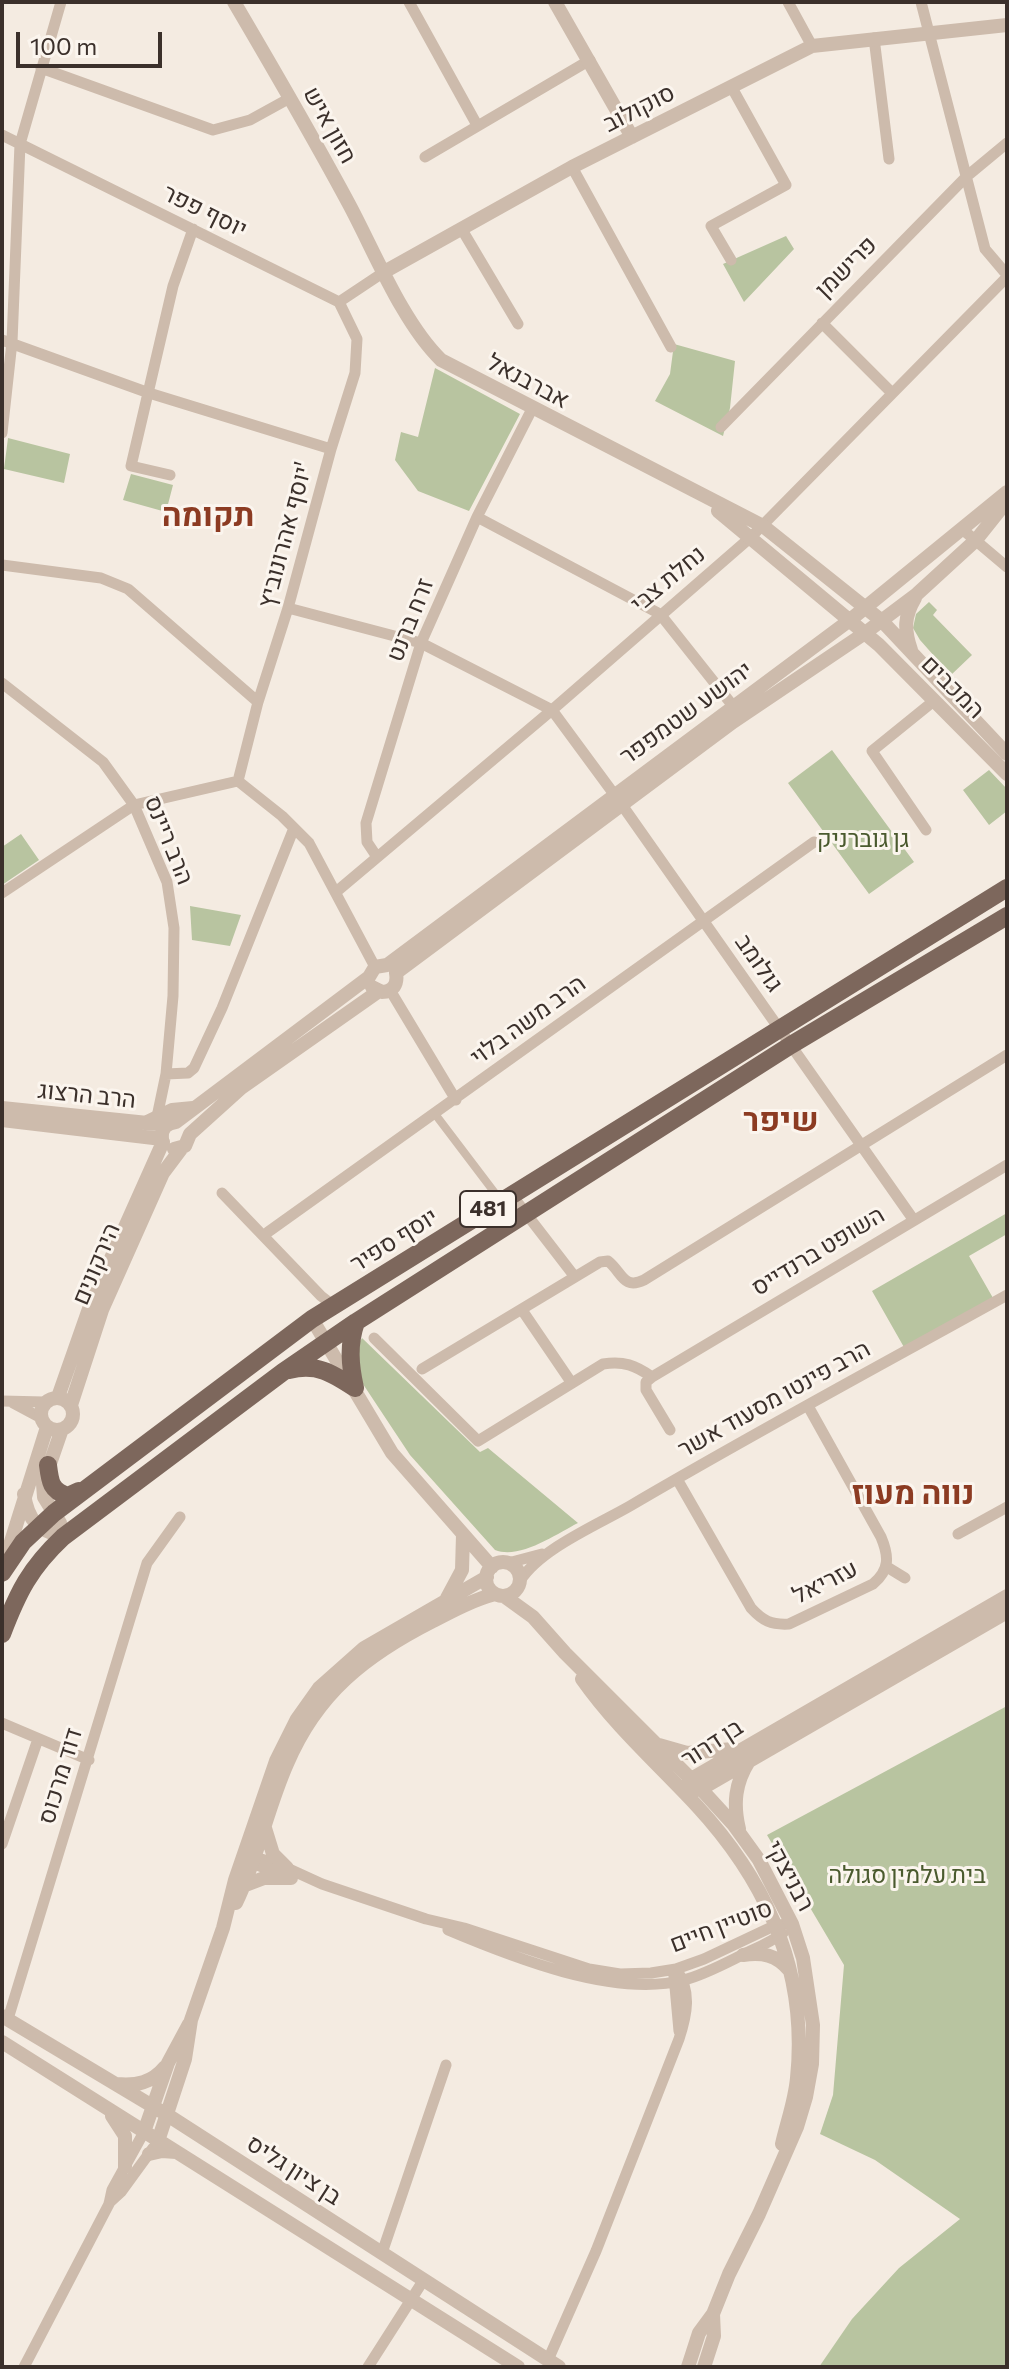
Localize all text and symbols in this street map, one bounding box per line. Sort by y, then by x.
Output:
scale bar [20,16,166,66]
text: 100 m [30,31,97,60]
street label: סוקולוב [598,78,680,138]
street label: חזון איש [297,82,363,168]
street label: יוסף פפר [158,178,252,244]
street label: פרישמן [809,230,883,304]
street label: אברבנאל [482,347,574,415]
street label: יוסף אהרונוביץ' [252,459,318,611]
district label: תקומה [162,496,254,534]
street label: נחלת צבי [625,540,711,618]
street label: זרח ברנט [380,574,440,666]
street label: המכבים [915,649,991,725]
street label: יהושע שטמפפר [614,655,758,771]
street label: הרב ריינס [138,791,200,889]
park label: גן גוברניק [817,825,909,853]
street label: גולומב [729,929,789,997]
street label: הרב משה בלוי [465,969,591,1071]
street label: הרב הרצוג [37,1076,137,1114]
district label: שיפר [743,1101,819,1139]
road number: 481 [460,1191,516,1227]
street label: השופט ברנדייס [746,1200,890,1302]
street label: יוסף ספיר [345,1202,443,1278]
street label: הירקונים [66,1219,126,1309]
street label: הרב פינטו מסעוד אשר [673,1334,875,1464]
district label: נווה מעוז [852,1474,974,1512]
street label: עזריאל [788,1554,862,1610]
street label: בן דרור [676,1713,748,1773]
street label: דוד מרכוס [32,1724,88,1828]
street label: רבניצקי [760,1836,820,1916]
park label: בית עלמין סגולה [828,1861,986,1889]
street label: סוטיין חיים [666,1893,776,1959]
street label: בן ציון גליס [241,2129,347,2211]

